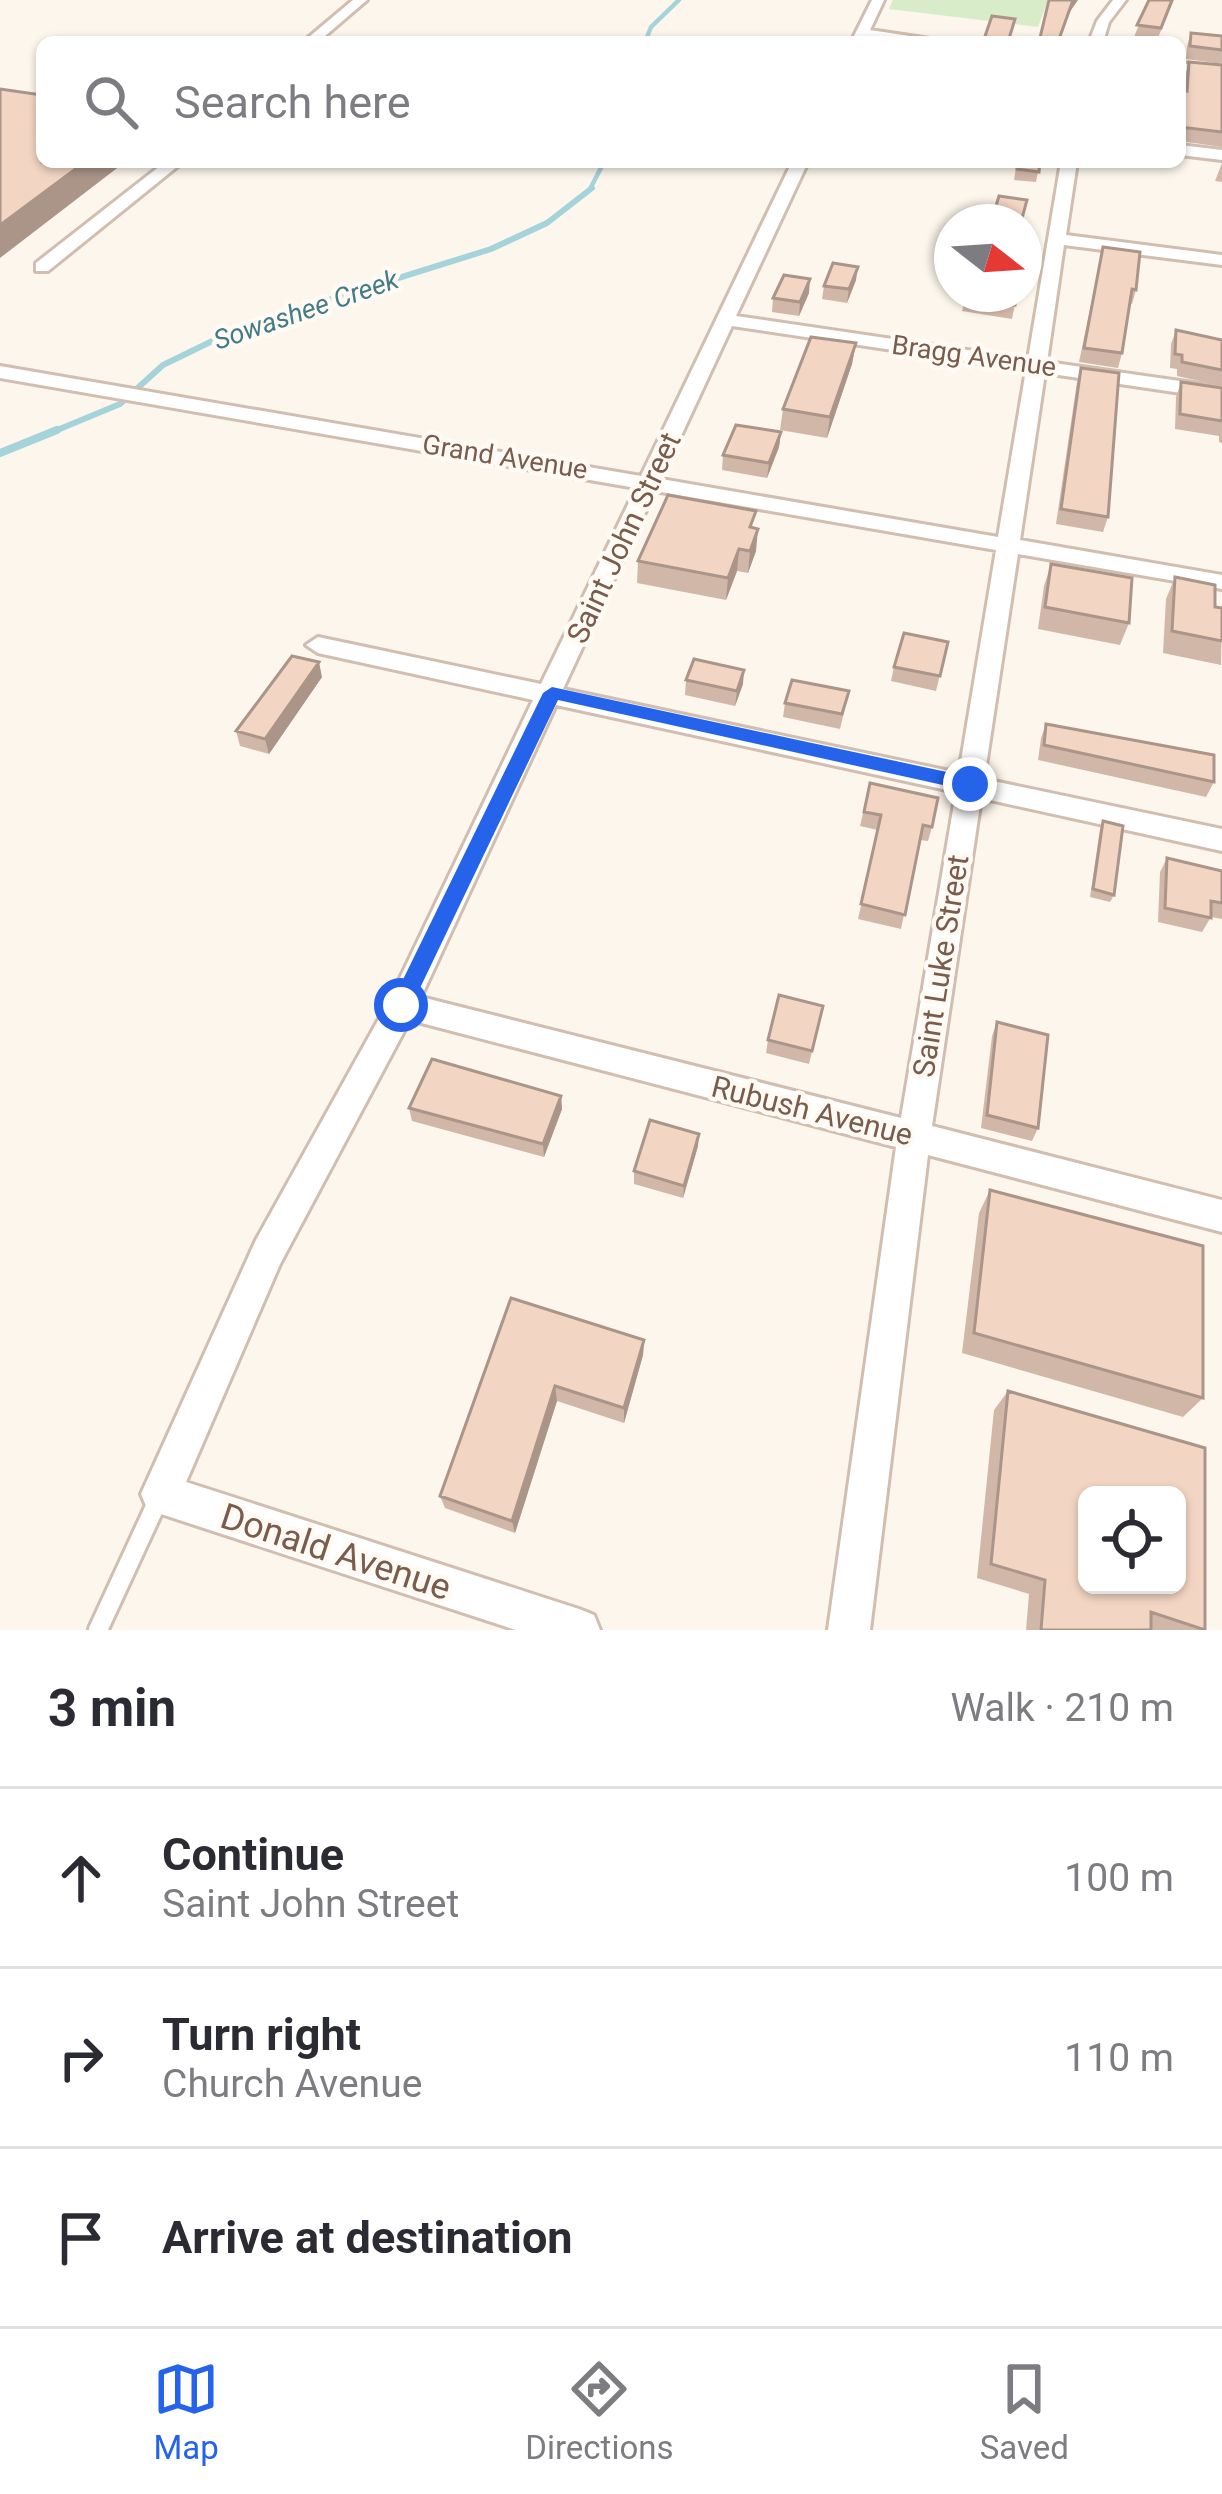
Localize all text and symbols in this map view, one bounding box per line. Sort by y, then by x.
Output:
search box [36,36,1186,168]
icon: search [78,69,144,135]
text: Search here [174,76,411,129]
north arrow [934,204,1042,312]
water label: Sowashee Creek [209,263,403,357]
street label: Bragg Avenue [890,329,1058,383]
street label: Saint John Street [559,427,688,649]
street label: Grand Avenue [420,428,590,486]
route end [943,757,997,811]
street label: Saint Luke Street [906,852,975,1080]
route start [374,978,428,1032]
street label: Rubush Avenue [708,1069,916,1152]
map controls [1078,1486,1186,1594]
button: locate [1078,1486,1186,1594]
street label: Donald Avenue [215,1495,456,1609]
text: 3 min [48,1679,176,1738]
text: Walk · 210 m [950,1685,1174,1731]
text: Continue [162,1828,344,1881]
icon: ahead [48,1845,114,1911]
text: 100 m [1064,1855,1174,1901]
text: Saint John Street [162,1881,459,1927]
text: Turn right [162,2008,361,2061]
icon: right [48,2025,114,2091]
text: 110 m [1064,2035,1174,2081]
text: Church Avenue [162,2061,422,2107]
icon: arrive [48,2205,114,2271]
text: Arrive at destination [162,2211,573,2264]
tab: Map [153,2356,219,2467]
tab: Directions [525,2356,674,2467]
tab: Saved [980,2356,1069,2467]

